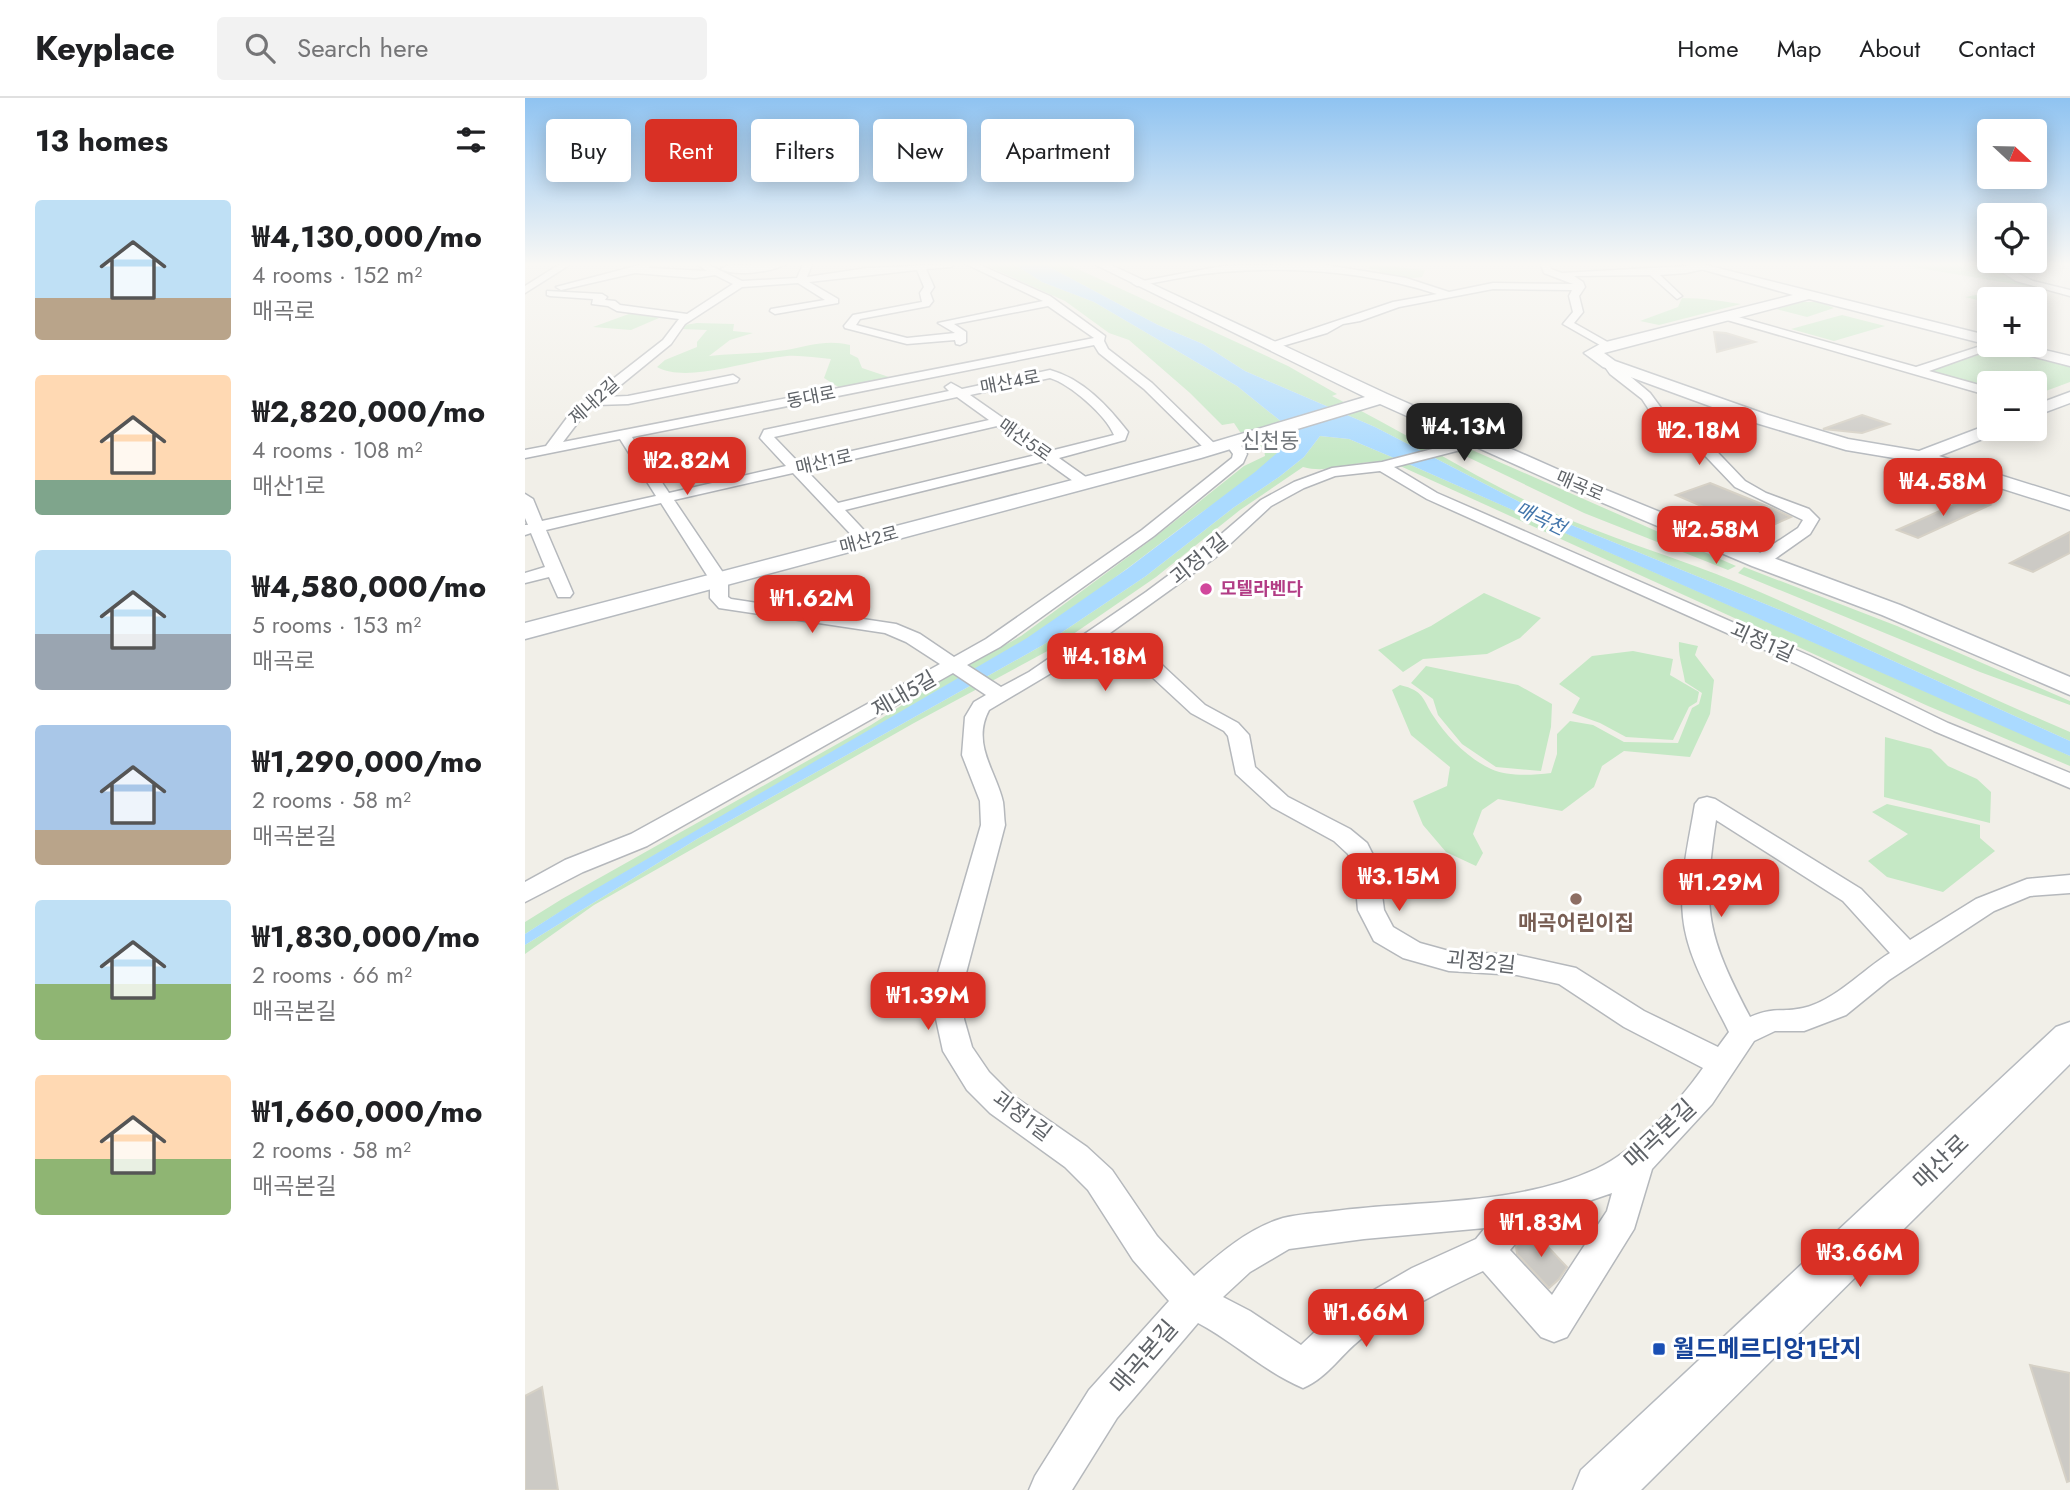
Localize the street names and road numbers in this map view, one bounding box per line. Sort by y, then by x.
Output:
street label: 매산4로 [978,363,1042,401]
street label: 제내2길 [563,371,625,431]
street label: 동대로 [784,379,838,415]
street label: 매산5로 [993,412,1057,468]
street label: 매산1로 [793,443,855,481]
street label: 매곡로 [1552,464,1608,508]
street label: 매산2로 [837,520,901,560]
street label: 괴정1길 [1163,526,1235,592]
street label: 괴정1길 [1725,615,1799,669]
street label: 제내5길 [866,664,942,724]
street label: 괴정2길 [1445,943,1517,981]
street label: 괴정1길 [986,1084,1058,1148]
street label: 매곡본길 [1615,1091,1704,1177]
street label: 매산로 [1905,1126,1977,1197]
street label: 매곡본길 [1101,1312,1186,1401]

